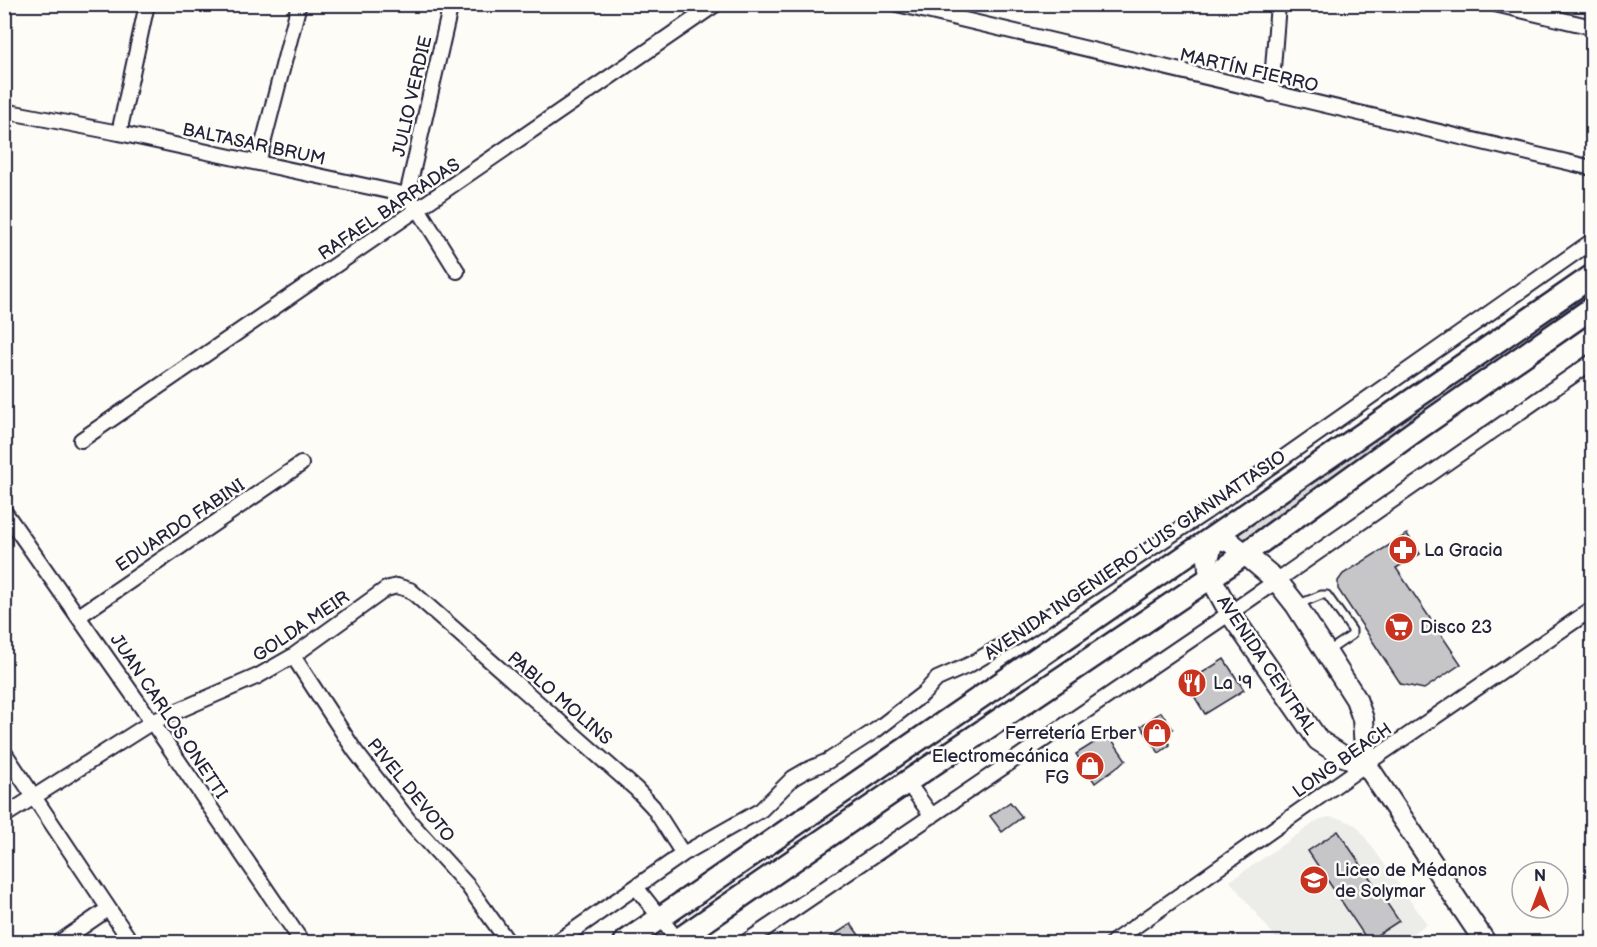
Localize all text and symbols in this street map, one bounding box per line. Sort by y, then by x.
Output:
street label: JULIO VERDIE [388,34,437,159]
street label: MARTÍN FIERRO [1178,42,1321,97]
street label: BALTASAR BRUM [181,119,327,170]
street label: RAFAEL BARRADAS [315,154,464,265]
street label: AVENIDA INGENIERO LUIS GIANNATTASIO [981,446,1290,664]
street label: EDUARDO FABINI [112,475,249,576]
pharmacy icon: La Gracia [1387,534,1419,566]
place label: La Gracia [1424,540,1503,561]
street label: GOLDA MEIR [249,586,354,666]
street label: AVENIDA CENTRAL [1212,592,1321,739]
supermarket icon: Disco 23 [1383,611,1415,643]
place label: Disco 23 [1420,617,1492,638]
street label: JUAN CARLOS ONETTI [106,630,232,803]
street label: PABLO MOLINS [503,647,616,749]
restaurant icon: La '9 [1176,667,1208,699]
place label: La '9 [1213,673,1252,694]
shop icon: Ferretería Erber [1141,717,1173,749]
street label: LONG BEACH [1289,719,1396,802]
place label: Ferretería Erber [1005,723,1136,744]
street label: PIVEL DEVOTO [363,734,459,846]
place label: Electromecánica FG [932,746,1069,788]
shop icon: Electromecánica FG [1074,750,1106,782]
place label: Liceo de Médanos de Solymar [1335,860,1487,902]
north arrow [1510,860,1570,920]
school or university icon: Liceo de Médanos de Solymar [1298,864,1330,896]
text: N [1534,867,1546,886]

